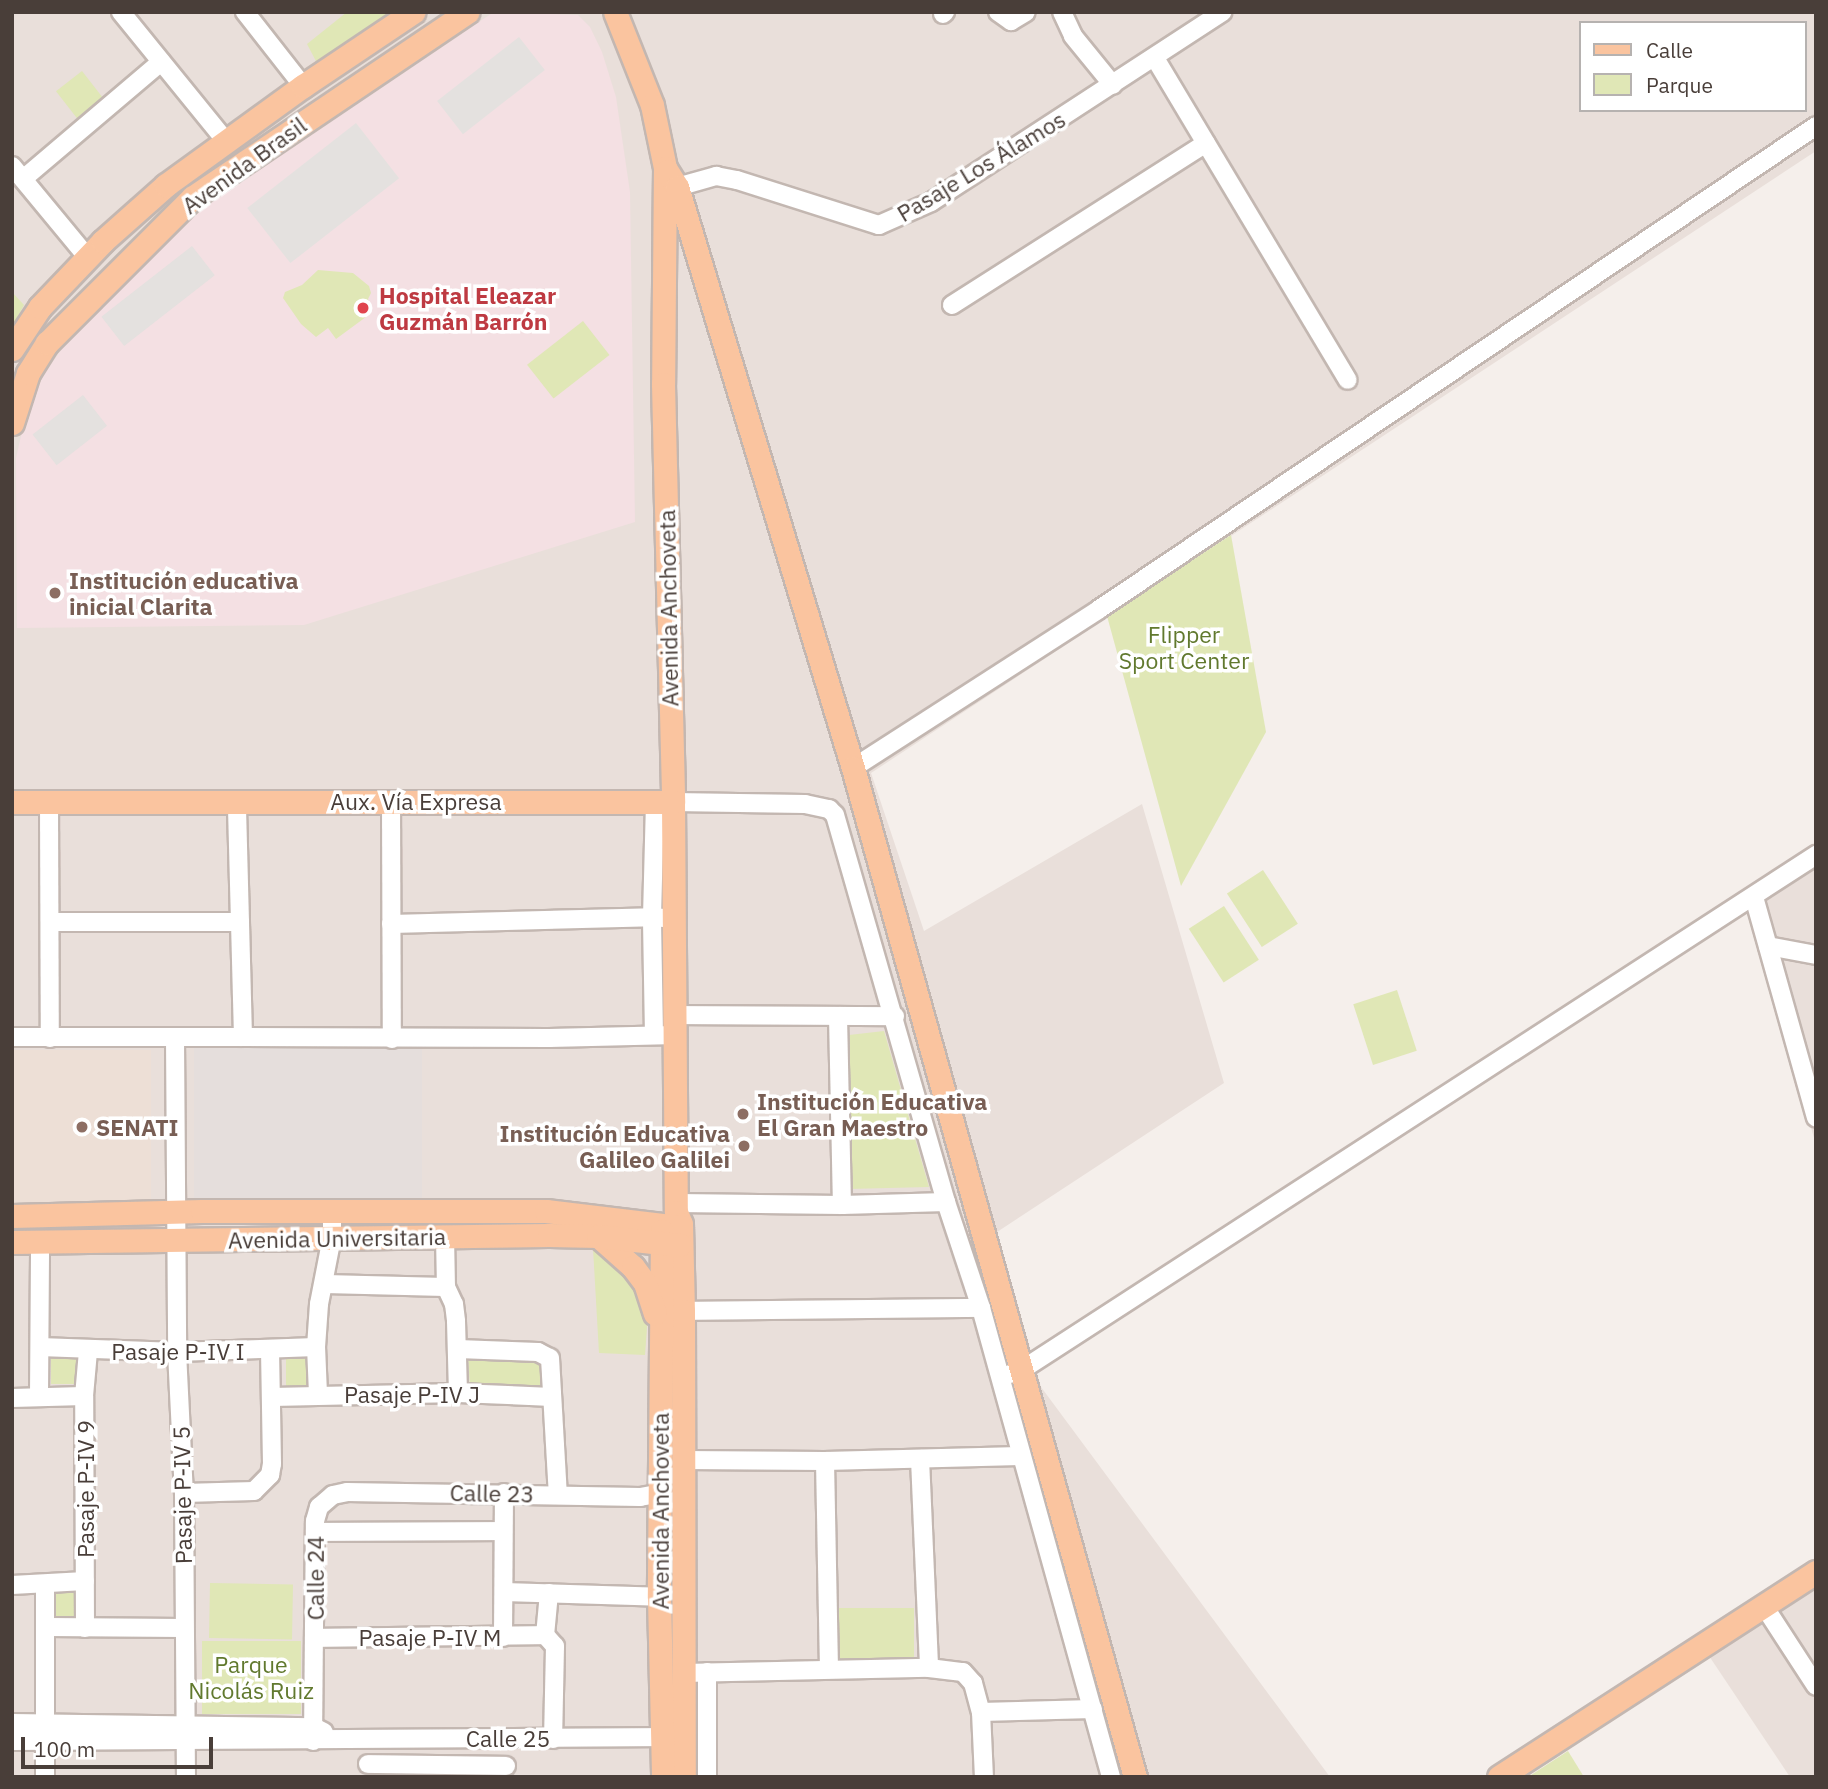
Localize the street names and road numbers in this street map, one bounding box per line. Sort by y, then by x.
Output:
street label: Pasaje Los Álamos [892,105,1070,227]
street label: Avenida Brasil [177,111,311,219]
street label: Avenida Anchoveta [652,509,684,707]
street label: Aux. Vía Expresa [330,787,502,815]
street label: Avenida Universitaria [228,1222,446,1254]
street label: Pasaje P-IV I [111,1337,245,1365]
street label: Pasaje P-IV J [344,1380,480,1408]
street label: Avenida Anchoveta [646,1412,674,1610]
street label: Pasaje P-IV 9 [71,1420,99,1558]
street label: Pasaje P-IV 5 [167,1426,197,1564]
street label: Calle 23 [449,1478,535,1508]
street label: Calle 24 [301,1536,329,1620]
street label: Pasaje P-IV M [358,1623,502,1651]
street label: Calle 25 [466,1724,550,1752]

